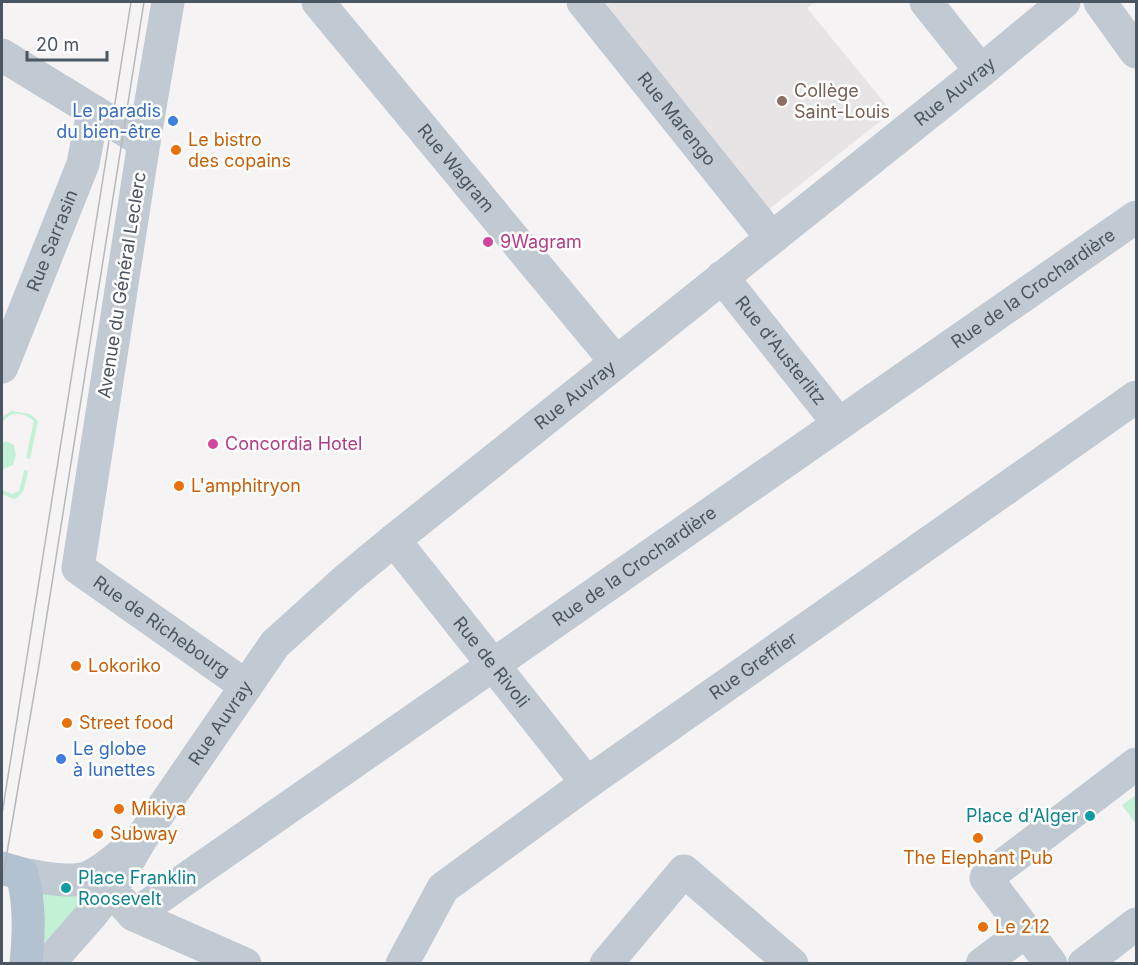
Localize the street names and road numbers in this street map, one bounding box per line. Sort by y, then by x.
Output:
street label: Rue Auvray [910,53,999,130]
street label: Rue Marengo [633,68,721,170]
street label: Rue Wagram [413,120,499,217]
street label: Avenue du Général Leclerc [93,170,150,400]
street label: Rue Sarrasin [22,186,82,295]
street label: Rue de la Crochardière [947,224,1119,352]
street label: Rue d'Austerlitz [731,292,831,409]
street label: Rue Auvray [530,356,620,434]
street label: Rue de la Crochardière [548,502,720,630]
street label: Rue de Richebourg [89,571,234,681]
street label: Rue de Rivoli [449,612,534,711]
street label: Rue Greffier [705,627,801,704]
street label: Rue Auvray [184,677,257,769]

